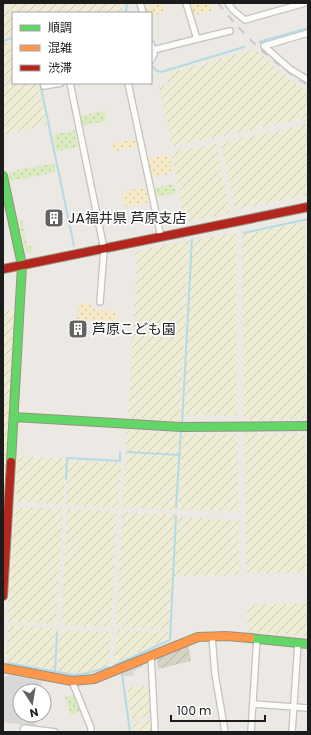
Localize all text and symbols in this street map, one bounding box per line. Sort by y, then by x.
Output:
legend [12,12,152,84]
text: 順調 [48,19,72,36]
text: 混雑 [48,39,72,56]
text: 渋滞 [48,59,72,76]
building icon: JA福井県 芦原支店 [43,207,65,229]
place label: JA福井県 芦原支店 [68,208,187,228]
building icon: 芦原こども園 [67,318,89,340]
place label: 芦原こども園 [92,319,176,339]
north arrow [12,683,52,723]
scale bar [171,697,265,723]
text: 100 m [177,702,211,719]
text: N [28,704,40,721]

